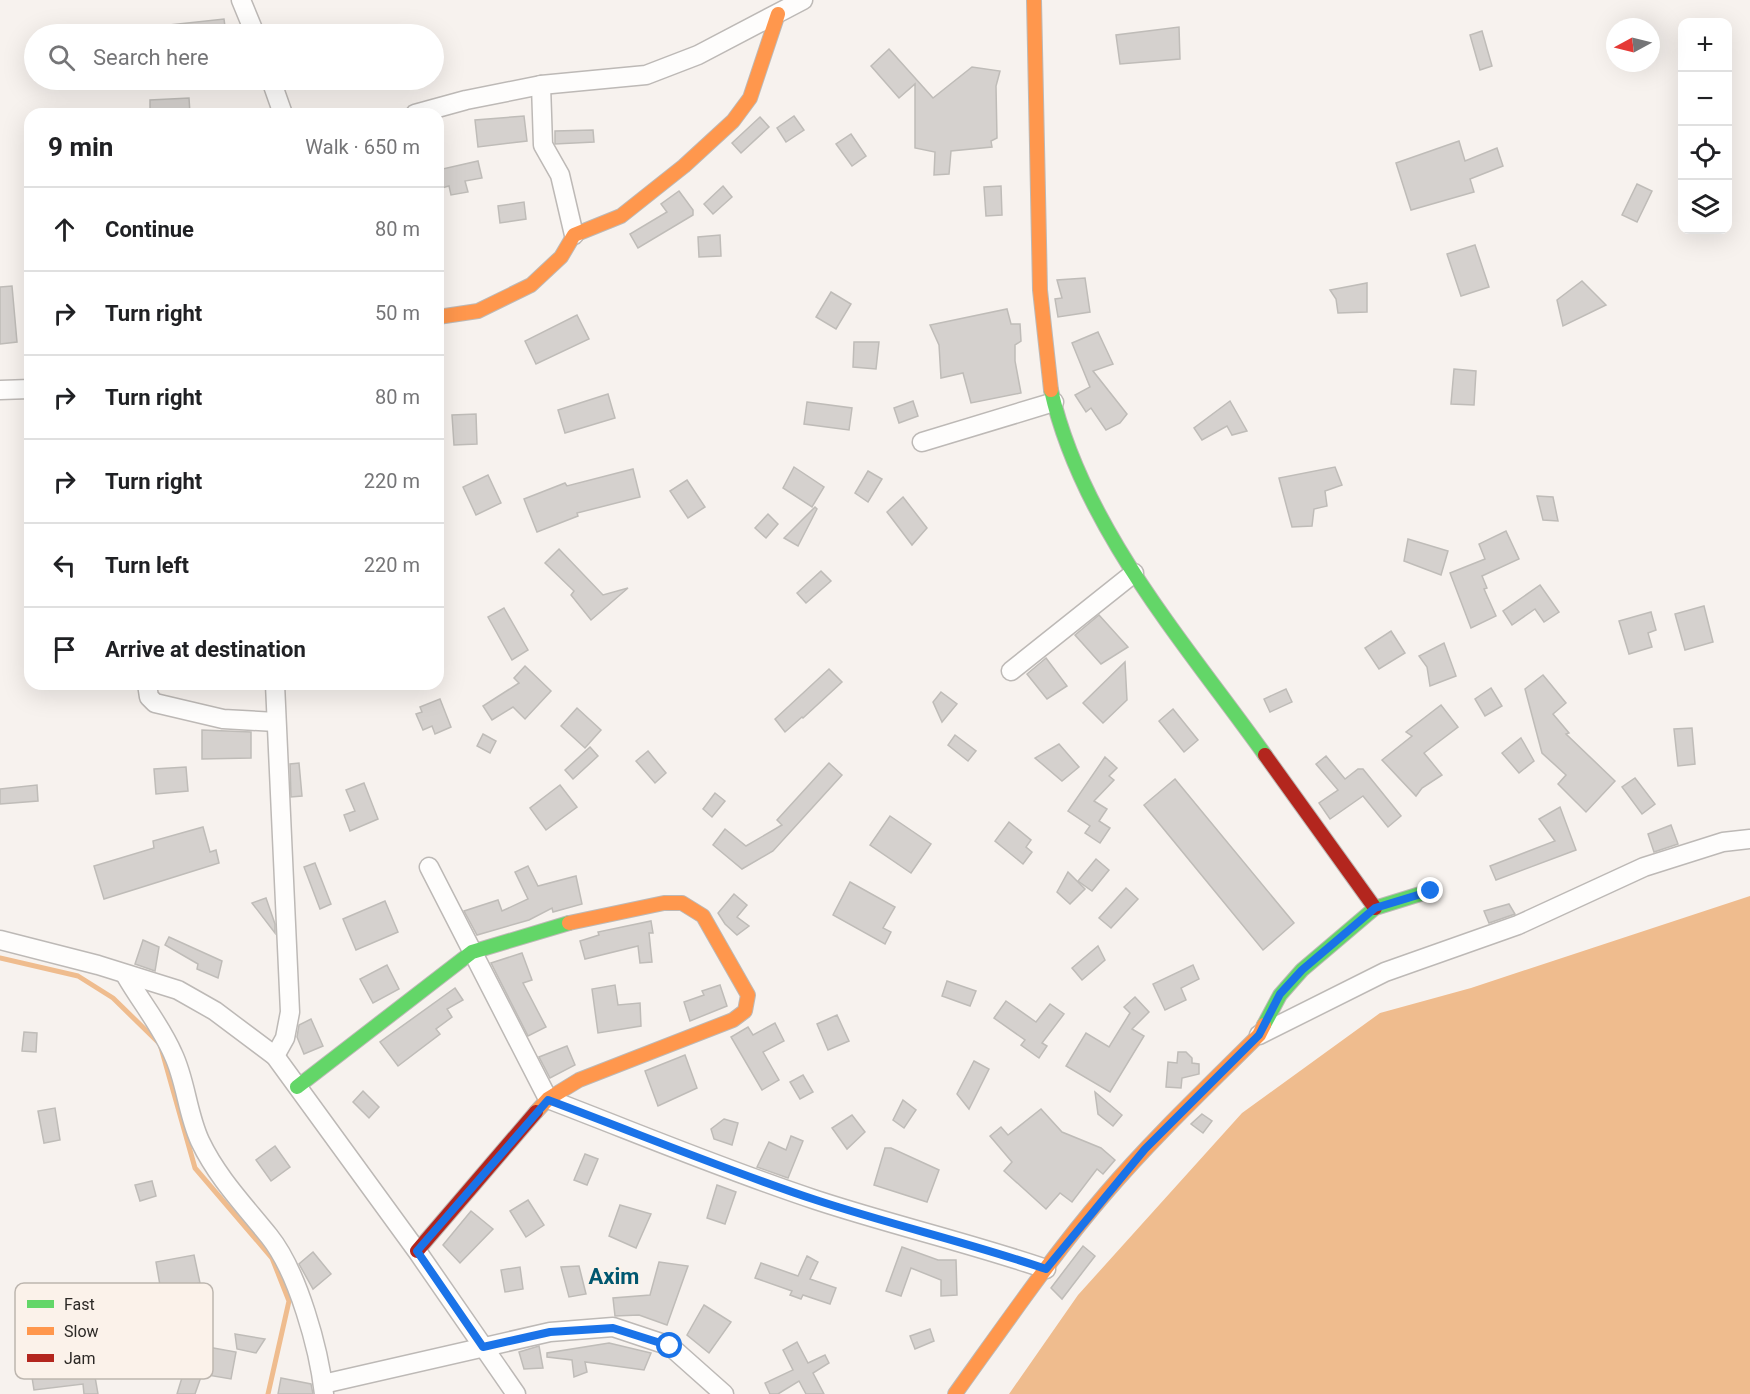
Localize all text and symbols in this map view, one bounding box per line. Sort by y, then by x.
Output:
north arrow [1606,18,1660,72]
map controls [1678,18,1732,234]
button: + [1678,18,1732,72]
search box [24,24,444,90]
icon: search [45,41,78,74]
text: Search here [93,45,209,70]
button: − [1678,72,1732,126]
button: locate [1678,126,1732,180]
text: 9 min [48,132,113,162]
text: Walk · 650 m [305,135,420,159]
button: layers [1678,180,1732,234]
icon: ahead [48,213,81,246]
text: Continue [105,217,194,242]
text: 80 m [375,217,420,241]
icon: right [48,297,81,330]
text: Turn right [105,301,202,326]
text: 50 m [375,301,420,325]
icon: right [48,381,81,414]
text: Turn right [105,385,202,410]
text: 80 m [375,385,420,409]
icon: right [48,465,81,498]
text: Turn right [105,469,202,494]
text: 220 m [364,469,420,493]
icon: left [48,549,81,582]
text: Turn left [105,553,189,578]
text: 220 m [364,553,420,577]
icon: arrive [48,633,81,666]
text: Arrive at destination [105,637,306,662]
route end [1417,877,1443,903]
district label: Axim [589,1264,639,1289]
legend [15,1283,213,1379]
text: Fast [64,1295,95,1314]
text: Slow [64,1322,99,1341]
route start [656,1332,682,1358]
text: Jam [64,1349,96,1368]

